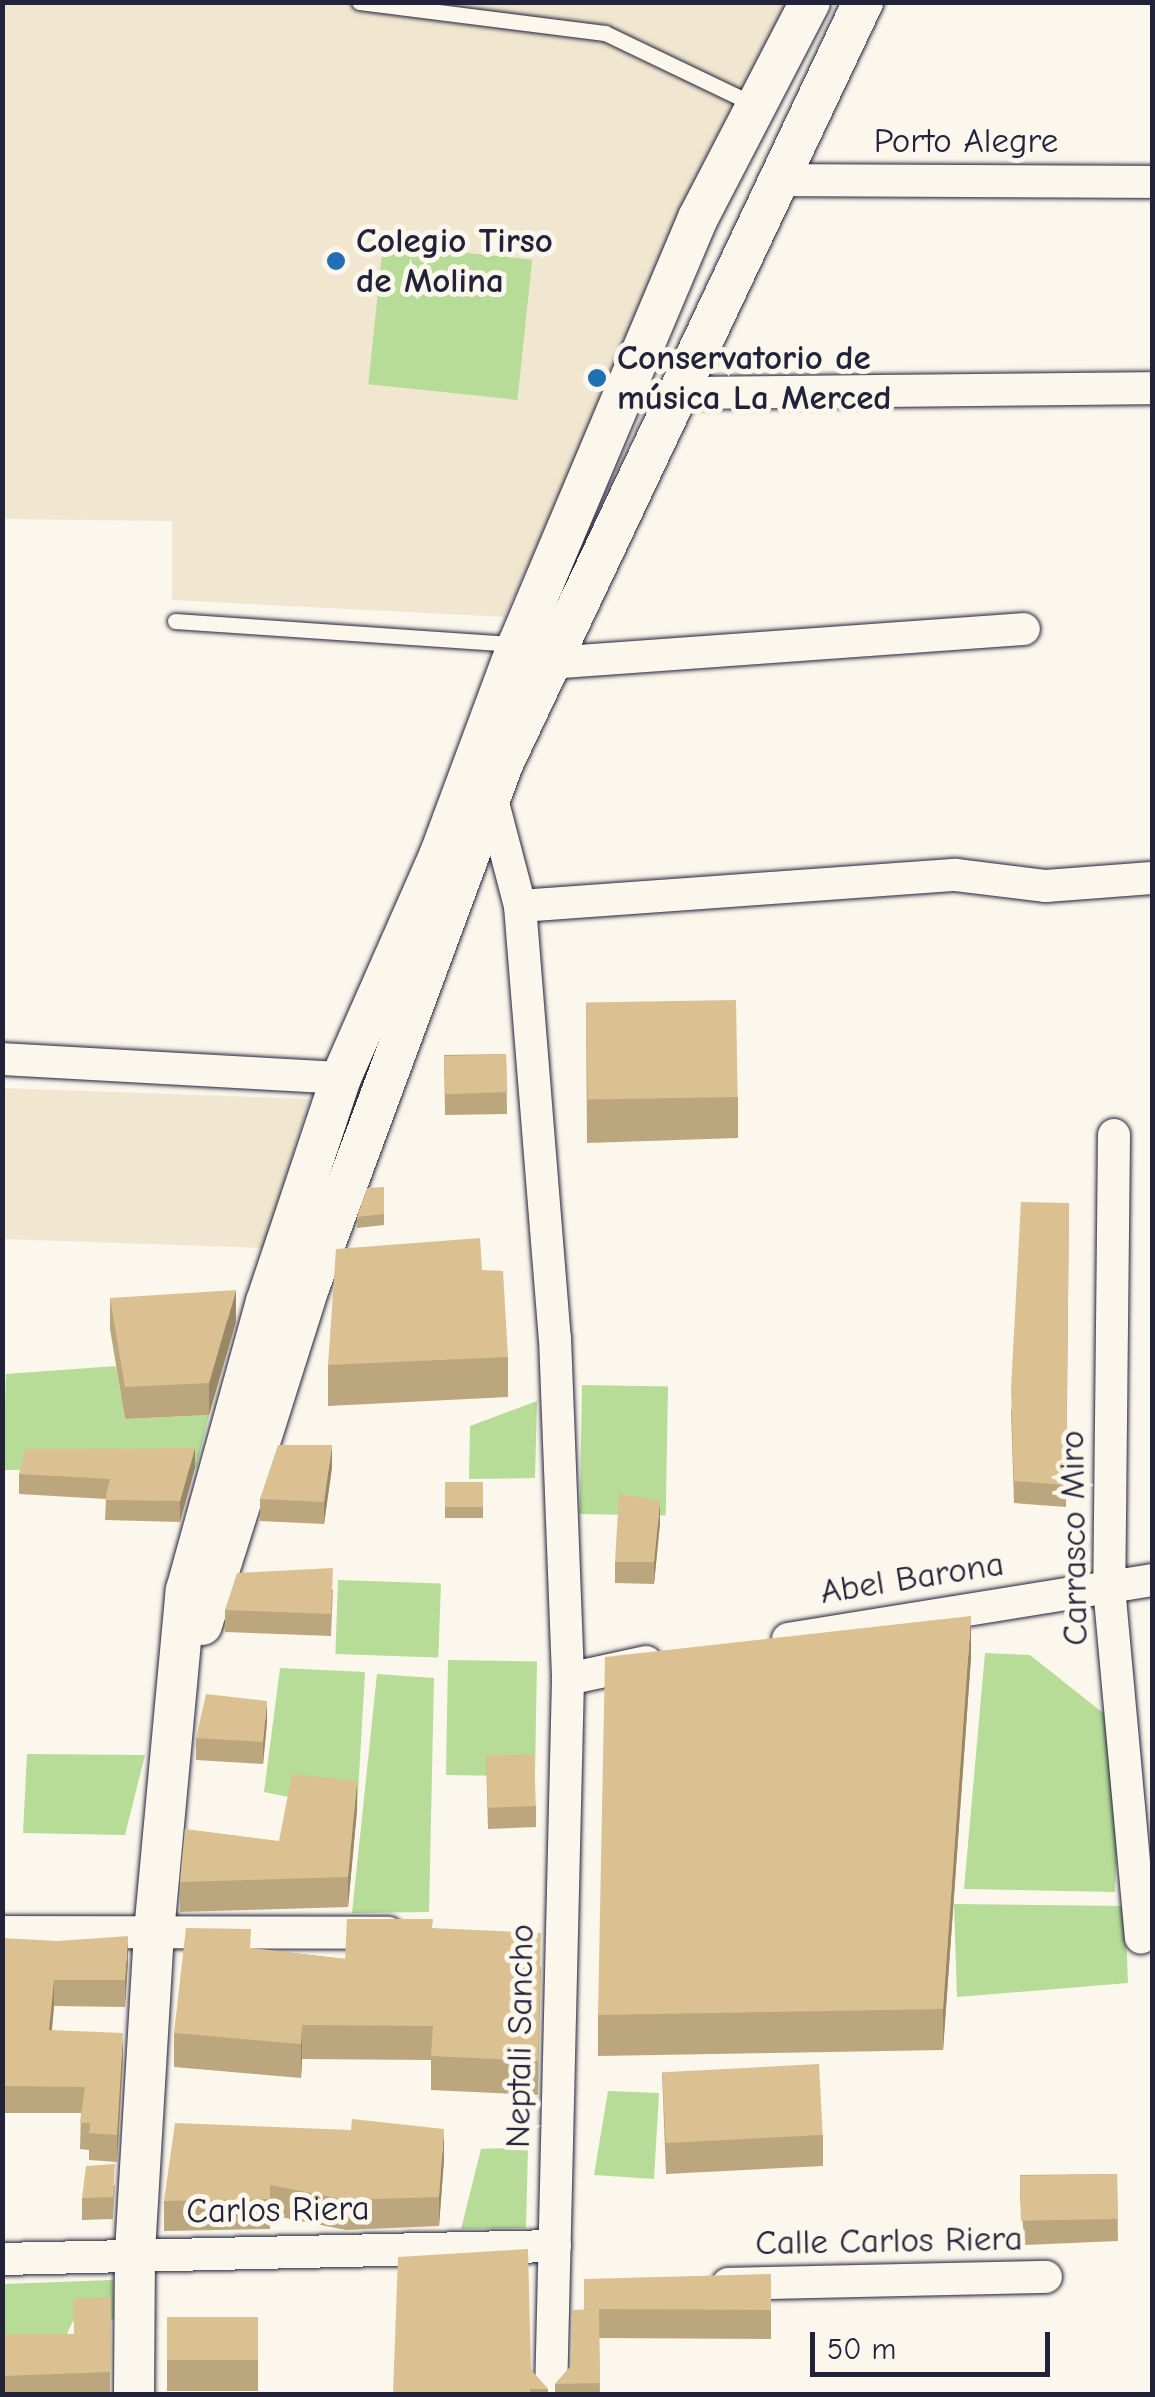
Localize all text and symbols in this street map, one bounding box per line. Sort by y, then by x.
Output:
street label: Porto Alegre [874,120,1058,162]
place label: Colegio Tirso de Molina [356,220,553,302]
marker: Colegio Tirso de Molina [325,250,347,272]
place label: Conservatorio de música La Merced [617,337,892,419]
marker: Conservatorio de música La Merced [586,367,608,389]
street label: Carrasco Miro [1051,1430,1097,1646]
street label: Abel Barona [817,1543,1007,1613]
street label: Neptali Sancho [497,1924,543,2148]
street label: Carlos Riera [186,2187,370,2233]
street label: Calle Carlos Riera [755,2218,1023,2264]
scale bar [815,2312,1055,2374]
text: 50 m [827,2332,896,2367]

